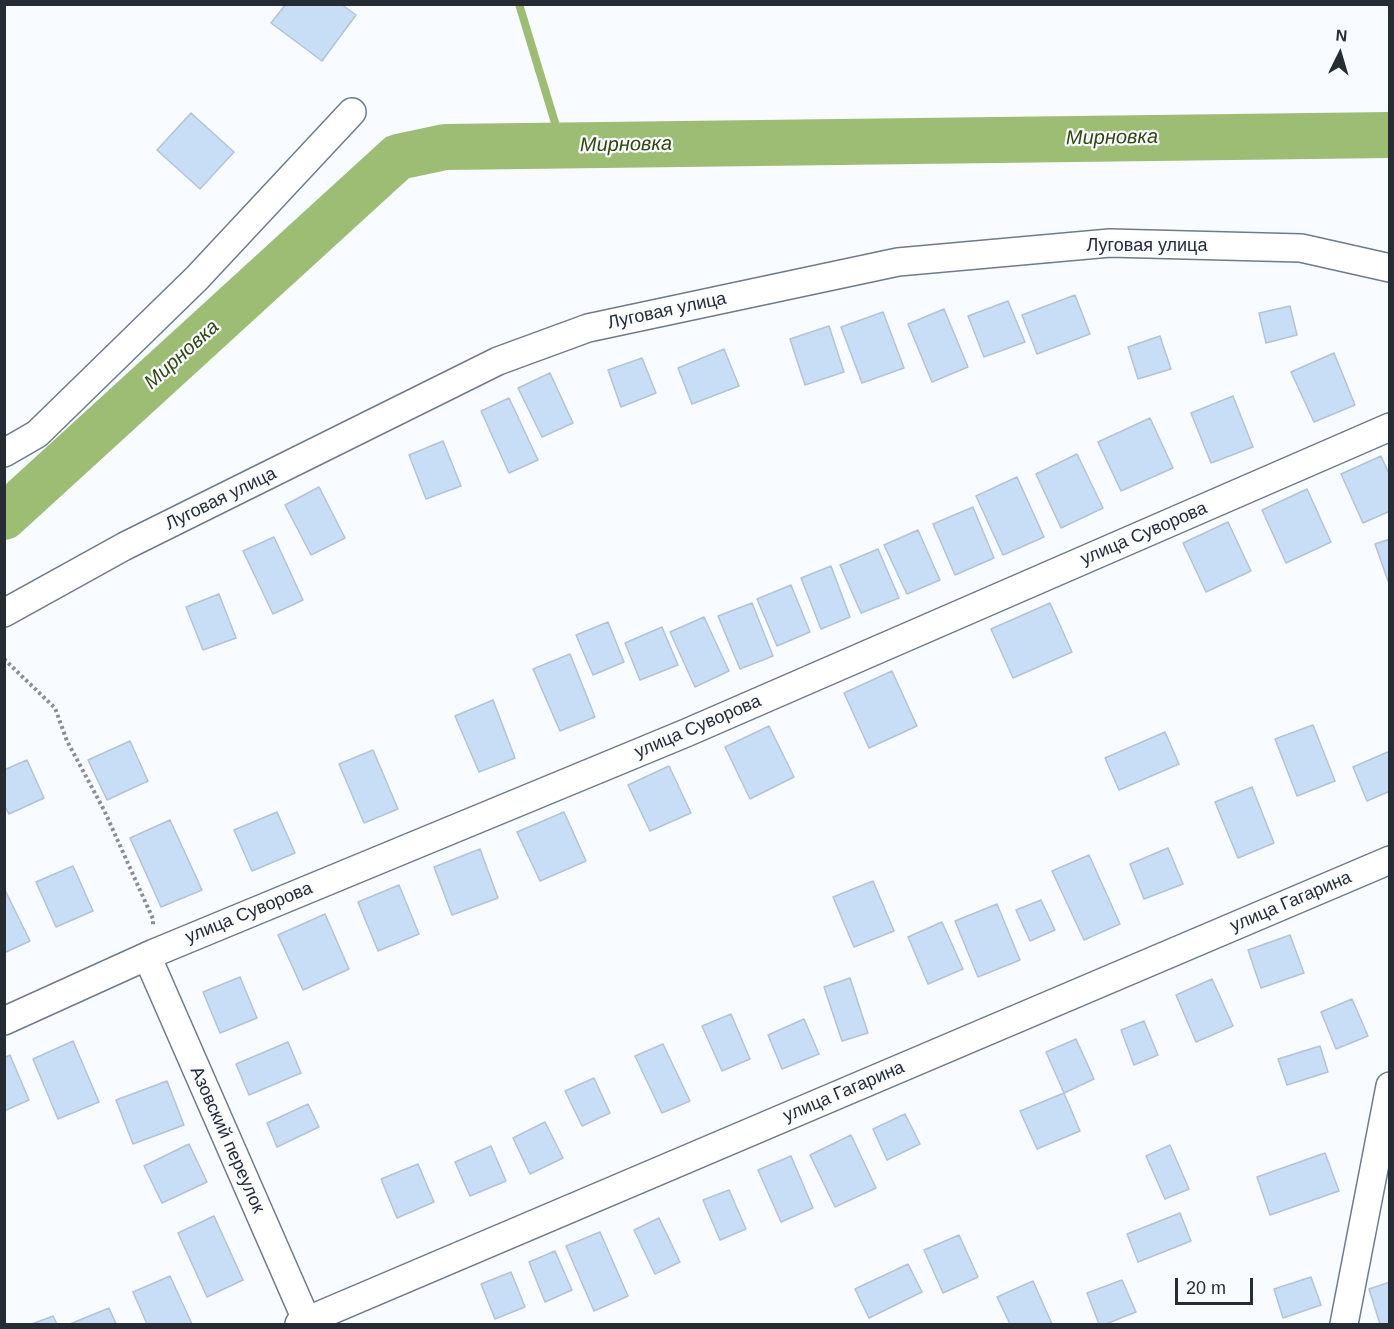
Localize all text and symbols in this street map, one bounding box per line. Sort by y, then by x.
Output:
north arrow [1310,24,1370,84]
text: N [1335,27,1348,45]
water label: Мирновка [1066,125,1158,151]
water label: Мирновка [580,132,672,158]
street label: Луговая улица [1087,235,1207,257]
street label: Луговая улица [606,288,728,334]
water label: Мирновка [140,315,224,395]
street label: Луговая улица [162,463,280,535]
street label: улица Суворова [1078,498,1210,570]
street label: улица Суворова [632,691,764,763]
street label: улица Гагарина [1227,867,1355,937]
street label: улица Суворова [182,878,316,948]
street label: улица Гагарина [780,1057,908,1127]
street label: Азовский переулок [185,1063,269,1217]
scale bar [1178,1266,1256,1304]
text: 20 m [1186,1278,1226,1298]

